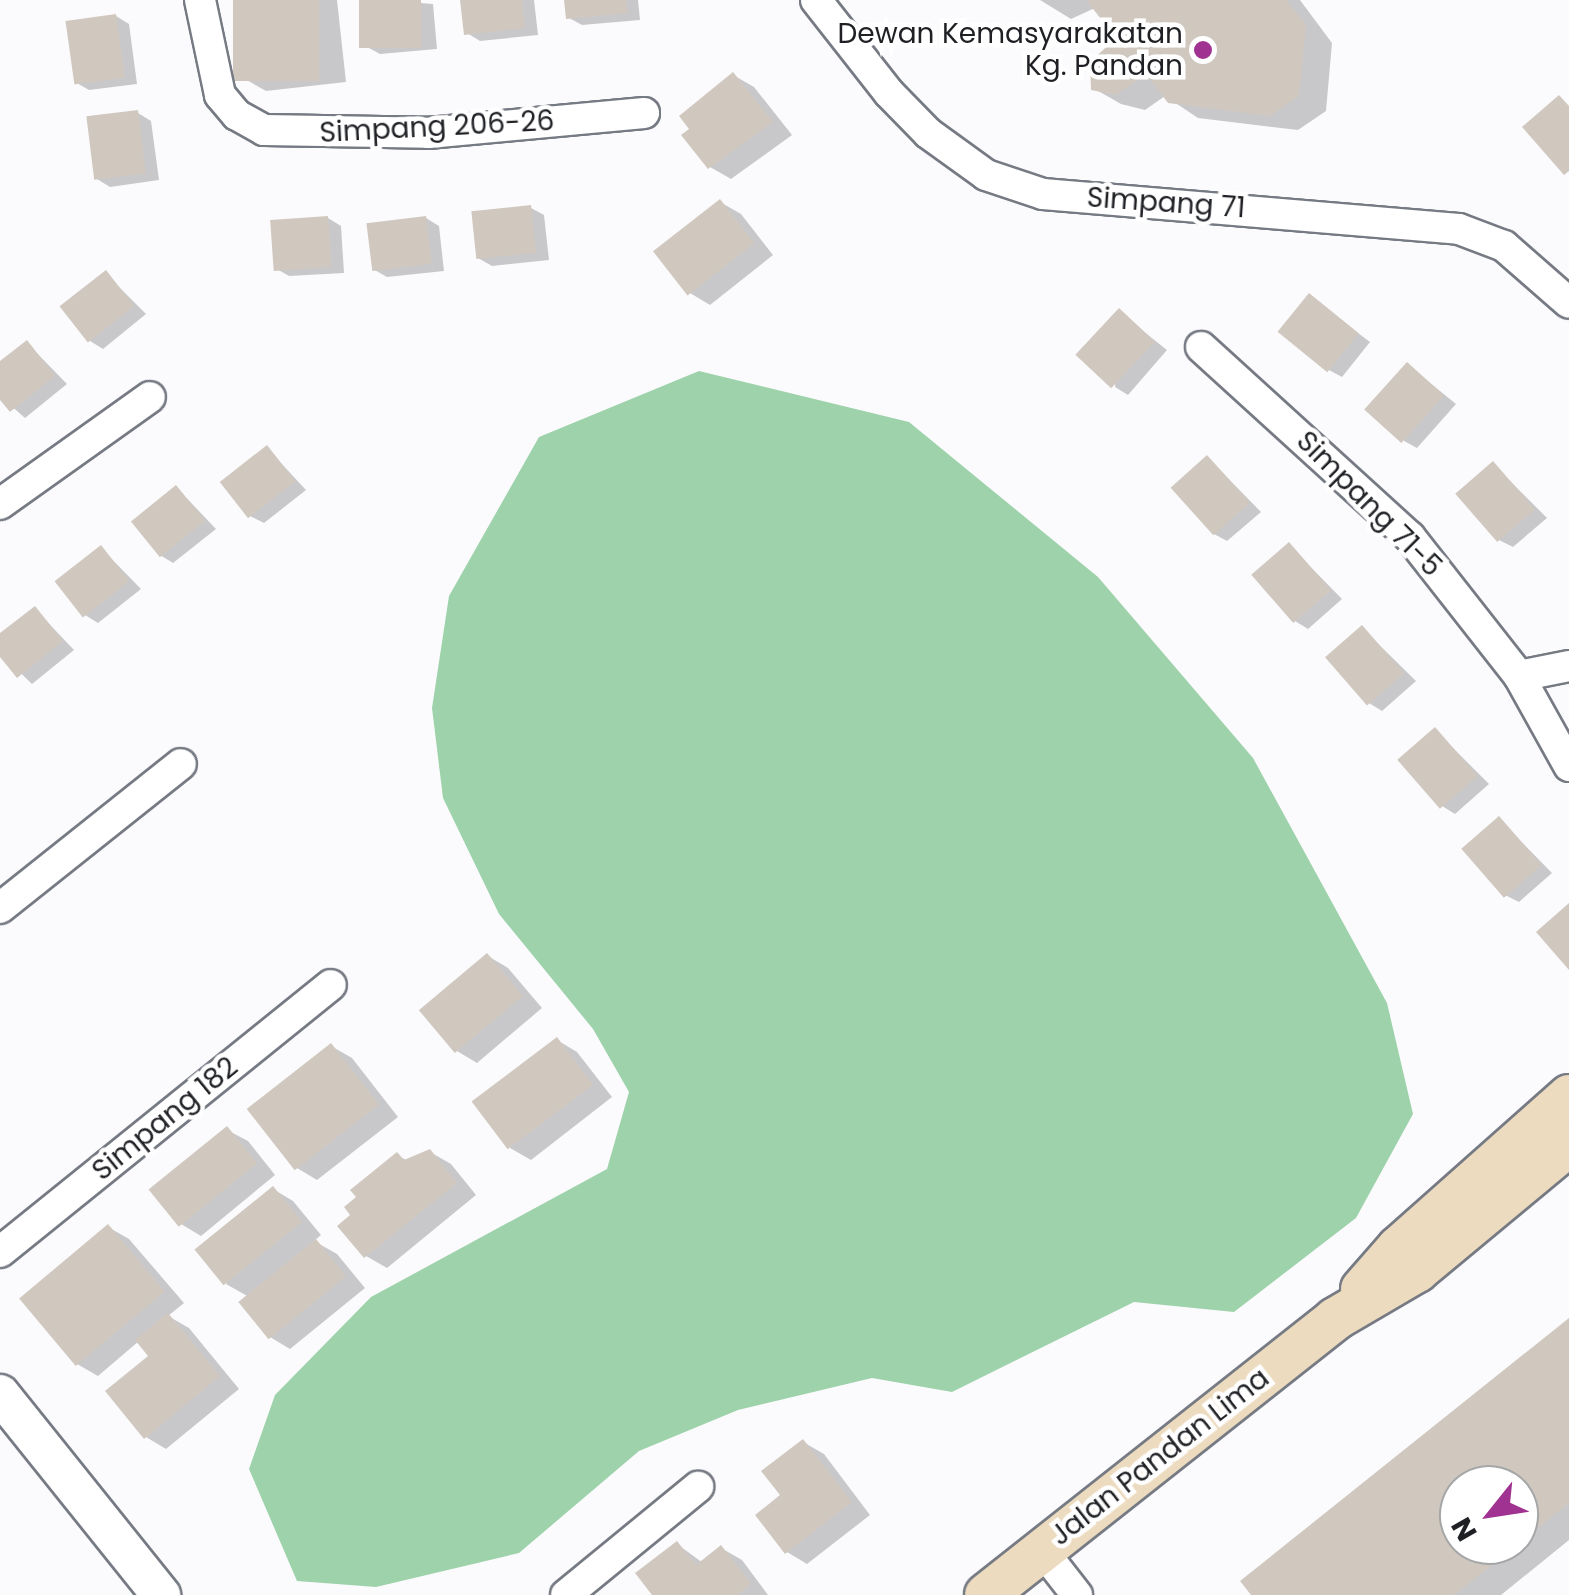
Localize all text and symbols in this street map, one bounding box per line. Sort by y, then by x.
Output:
place label: Dewan Kemasyarakatan Kg. Pandan [838,17,1183,83]
marker: Dewan Kemasyarakatan Kg. Pandan [1192,39,1214,61]
street label: Simpang 206-26 [319,104,555,150]
street label: Simpang 71 [1086,181,1246,225]
street label: Simpang 71-5 [1289,424,1449,584]
street label: Simpang 182 [86,1050,244,1188]
street label: Jalan Pandan Lima [1044,1361,1276,1553]
north arrow [1439,1465,1539,1565]
text: N [1442,1510,1486,1548]

